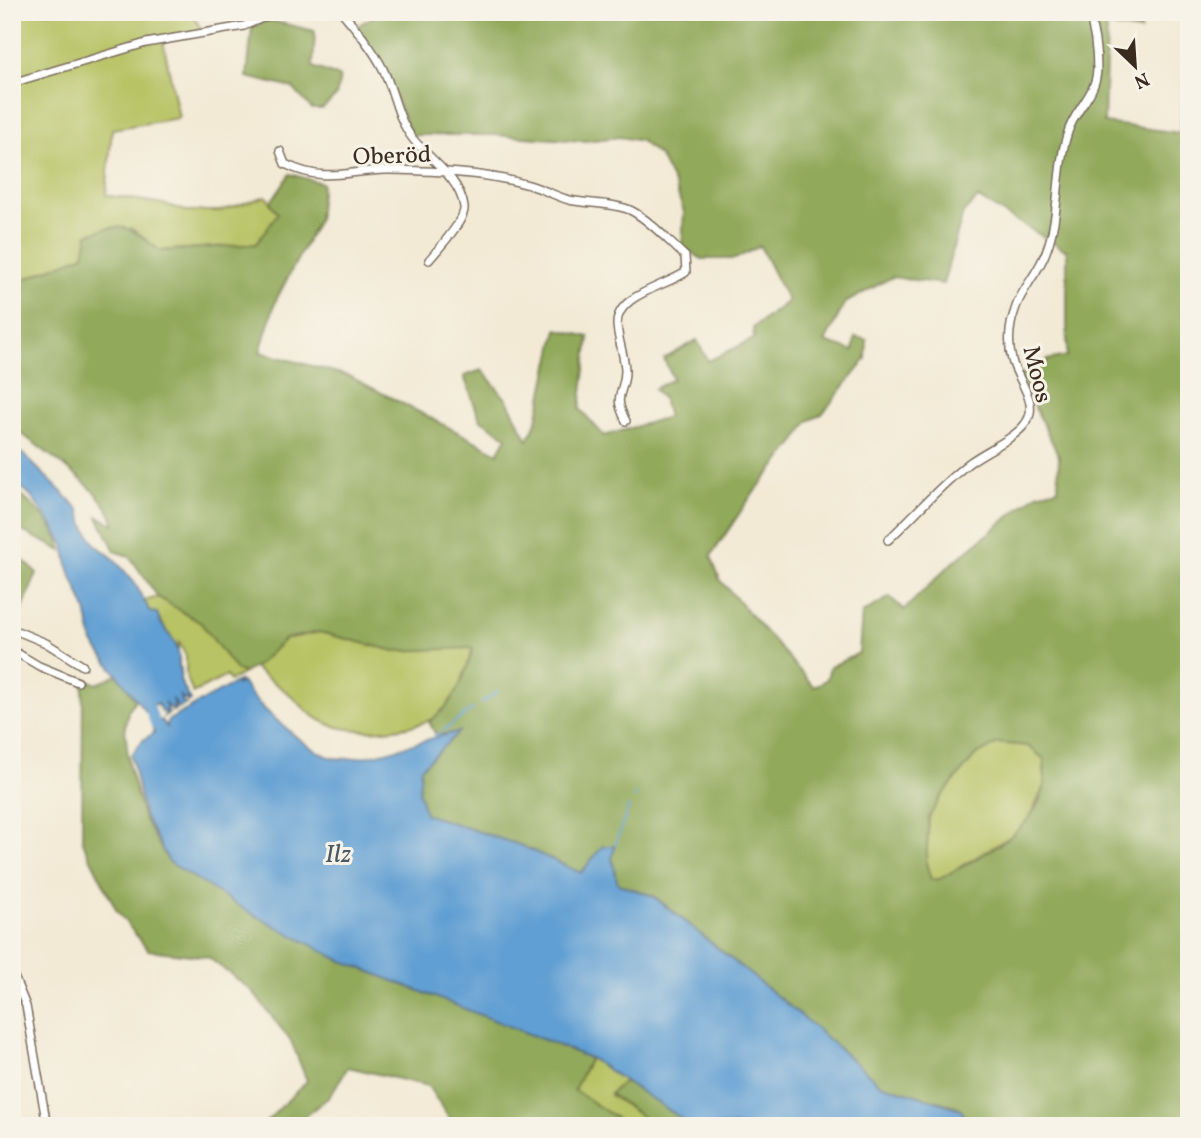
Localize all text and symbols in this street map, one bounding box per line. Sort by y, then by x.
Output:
north arrow [1100,32,1170,102]
text: N [1129,65,1153,94]
street label: Oberöd [352,139,432,175]
street label: Moos [1013,342,1060,407]
water label: Ilz [325,837,351,873]

